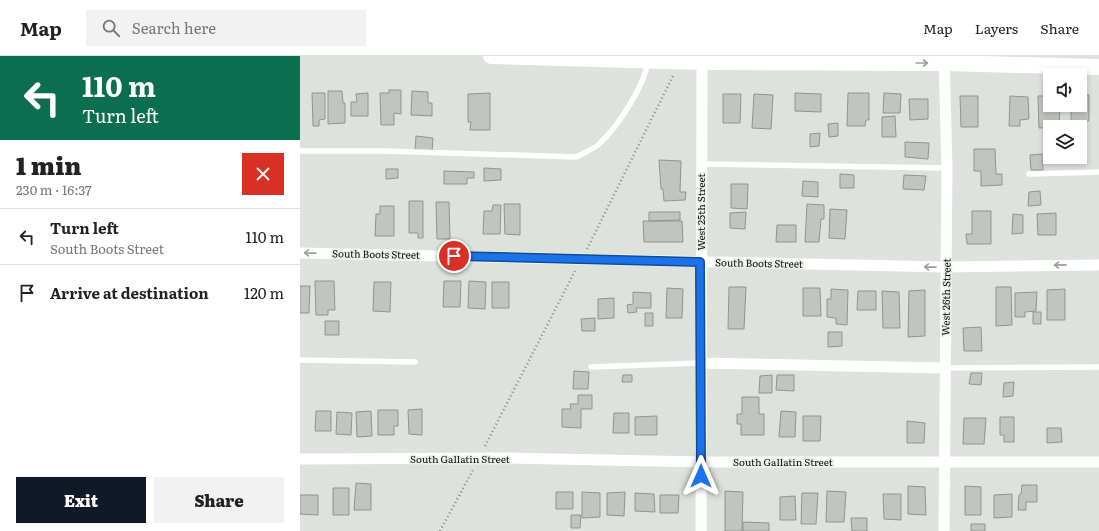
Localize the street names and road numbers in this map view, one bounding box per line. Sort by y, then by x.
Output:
street label: West 25th Street [693,174,708,250]
street label: South Boots Street [332,245,420,262]
street label: South Boots Street [715,254,803,271]
street label: West 26th Street [937,258,954,336]
street label: South Gallatin Street [410,451,510,466]
street label: South Gallatin Street [733,454,833,469]

